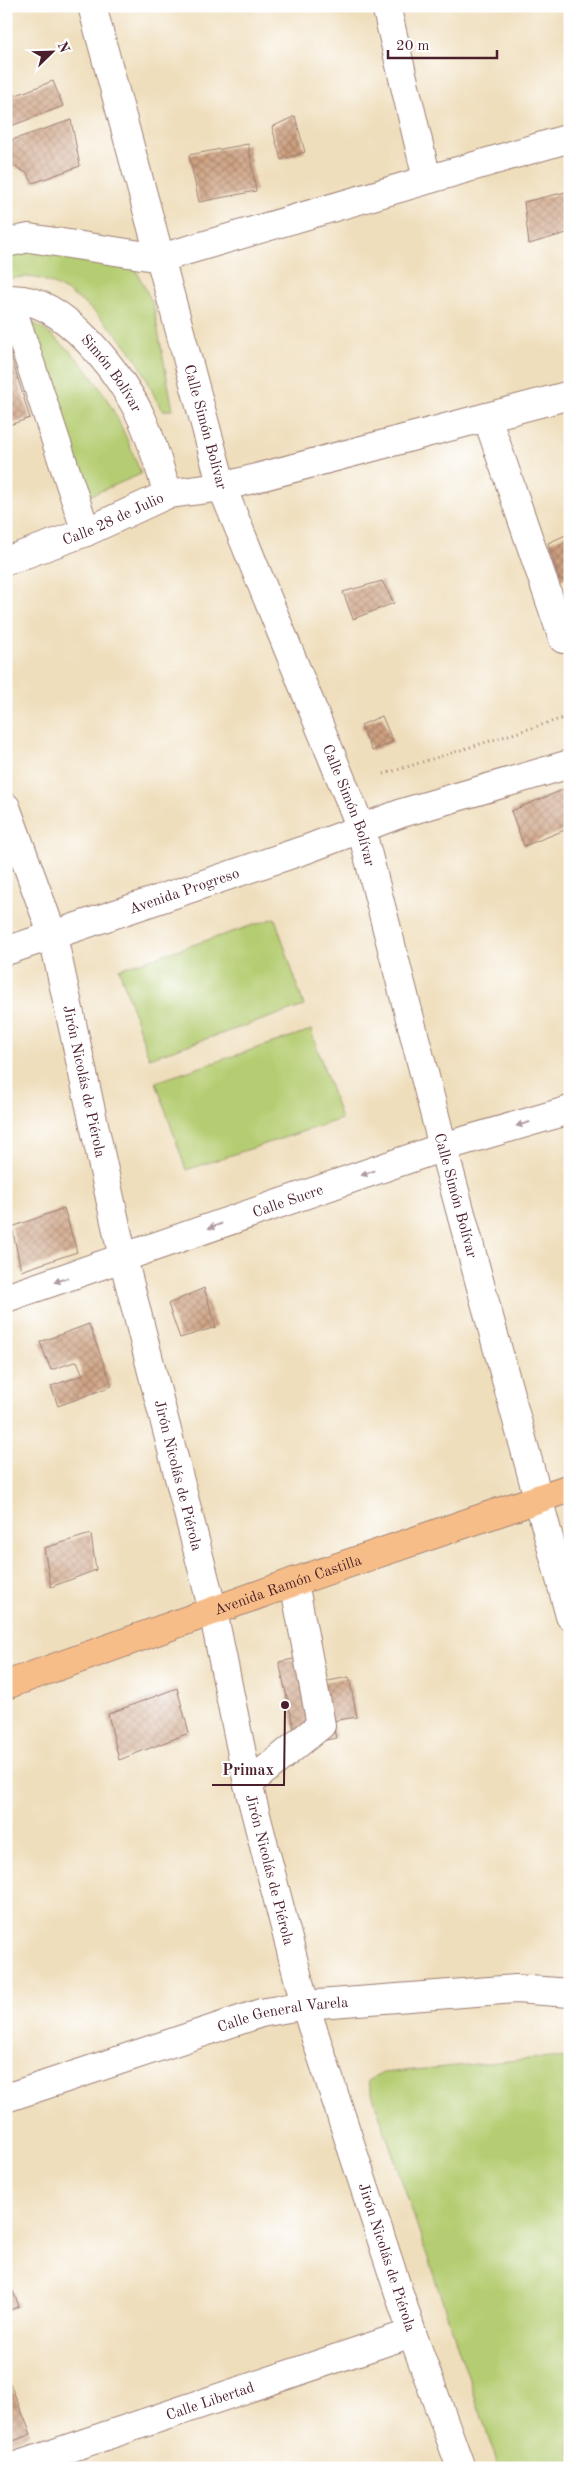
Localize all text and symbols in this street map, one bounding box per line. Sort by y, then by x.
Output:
north arrow [28,28,78,78]
scale bar [388,28,497,60]
text: 20 m [396,39,430,54]
text: N [55,40,72,55]
street label: Simón Bolívar [77,332,143,415]
street label: Calle Simón Bolívar [180,363,228,491]
street label: Calle 28 de Julio [61,491,166,549]
street label: Calle Simón Bolívar [319,742,376,868]
street label: Avenida Progreso [128,866,242,918]
street label: Jirón Nicolás de Piérola [59,1004,107,1160]
one-way arrow [515,1120,530,1128]
street label: Calle Simón Bolívar [431,1132,479,1260]
one-way arrow [360,1169,375,1177]
street label: Calle Sucre [251,1183,325,1221]
one-way arrow [207,1223,222,1231]
one-way arrow [53,1276,68,1284]
street label: Jirón Nicolás de Piérola [151,1399,204,1553]
street label: Avenida Ramón Castilla [213,1553,364,1619]
callout: Primax [212,1754,284,1785]
text: Primax [222,1763,274,1779]
street label: Jirón Nicolás de Piérola [242,1793,295,1948]
street label: Calle General Varela [216,1996,349,2036]
street label: Jirón Nicolás de Piérola [355,2181,417,2334]
street label: Calle Libertad [164,2380,257,2424]

